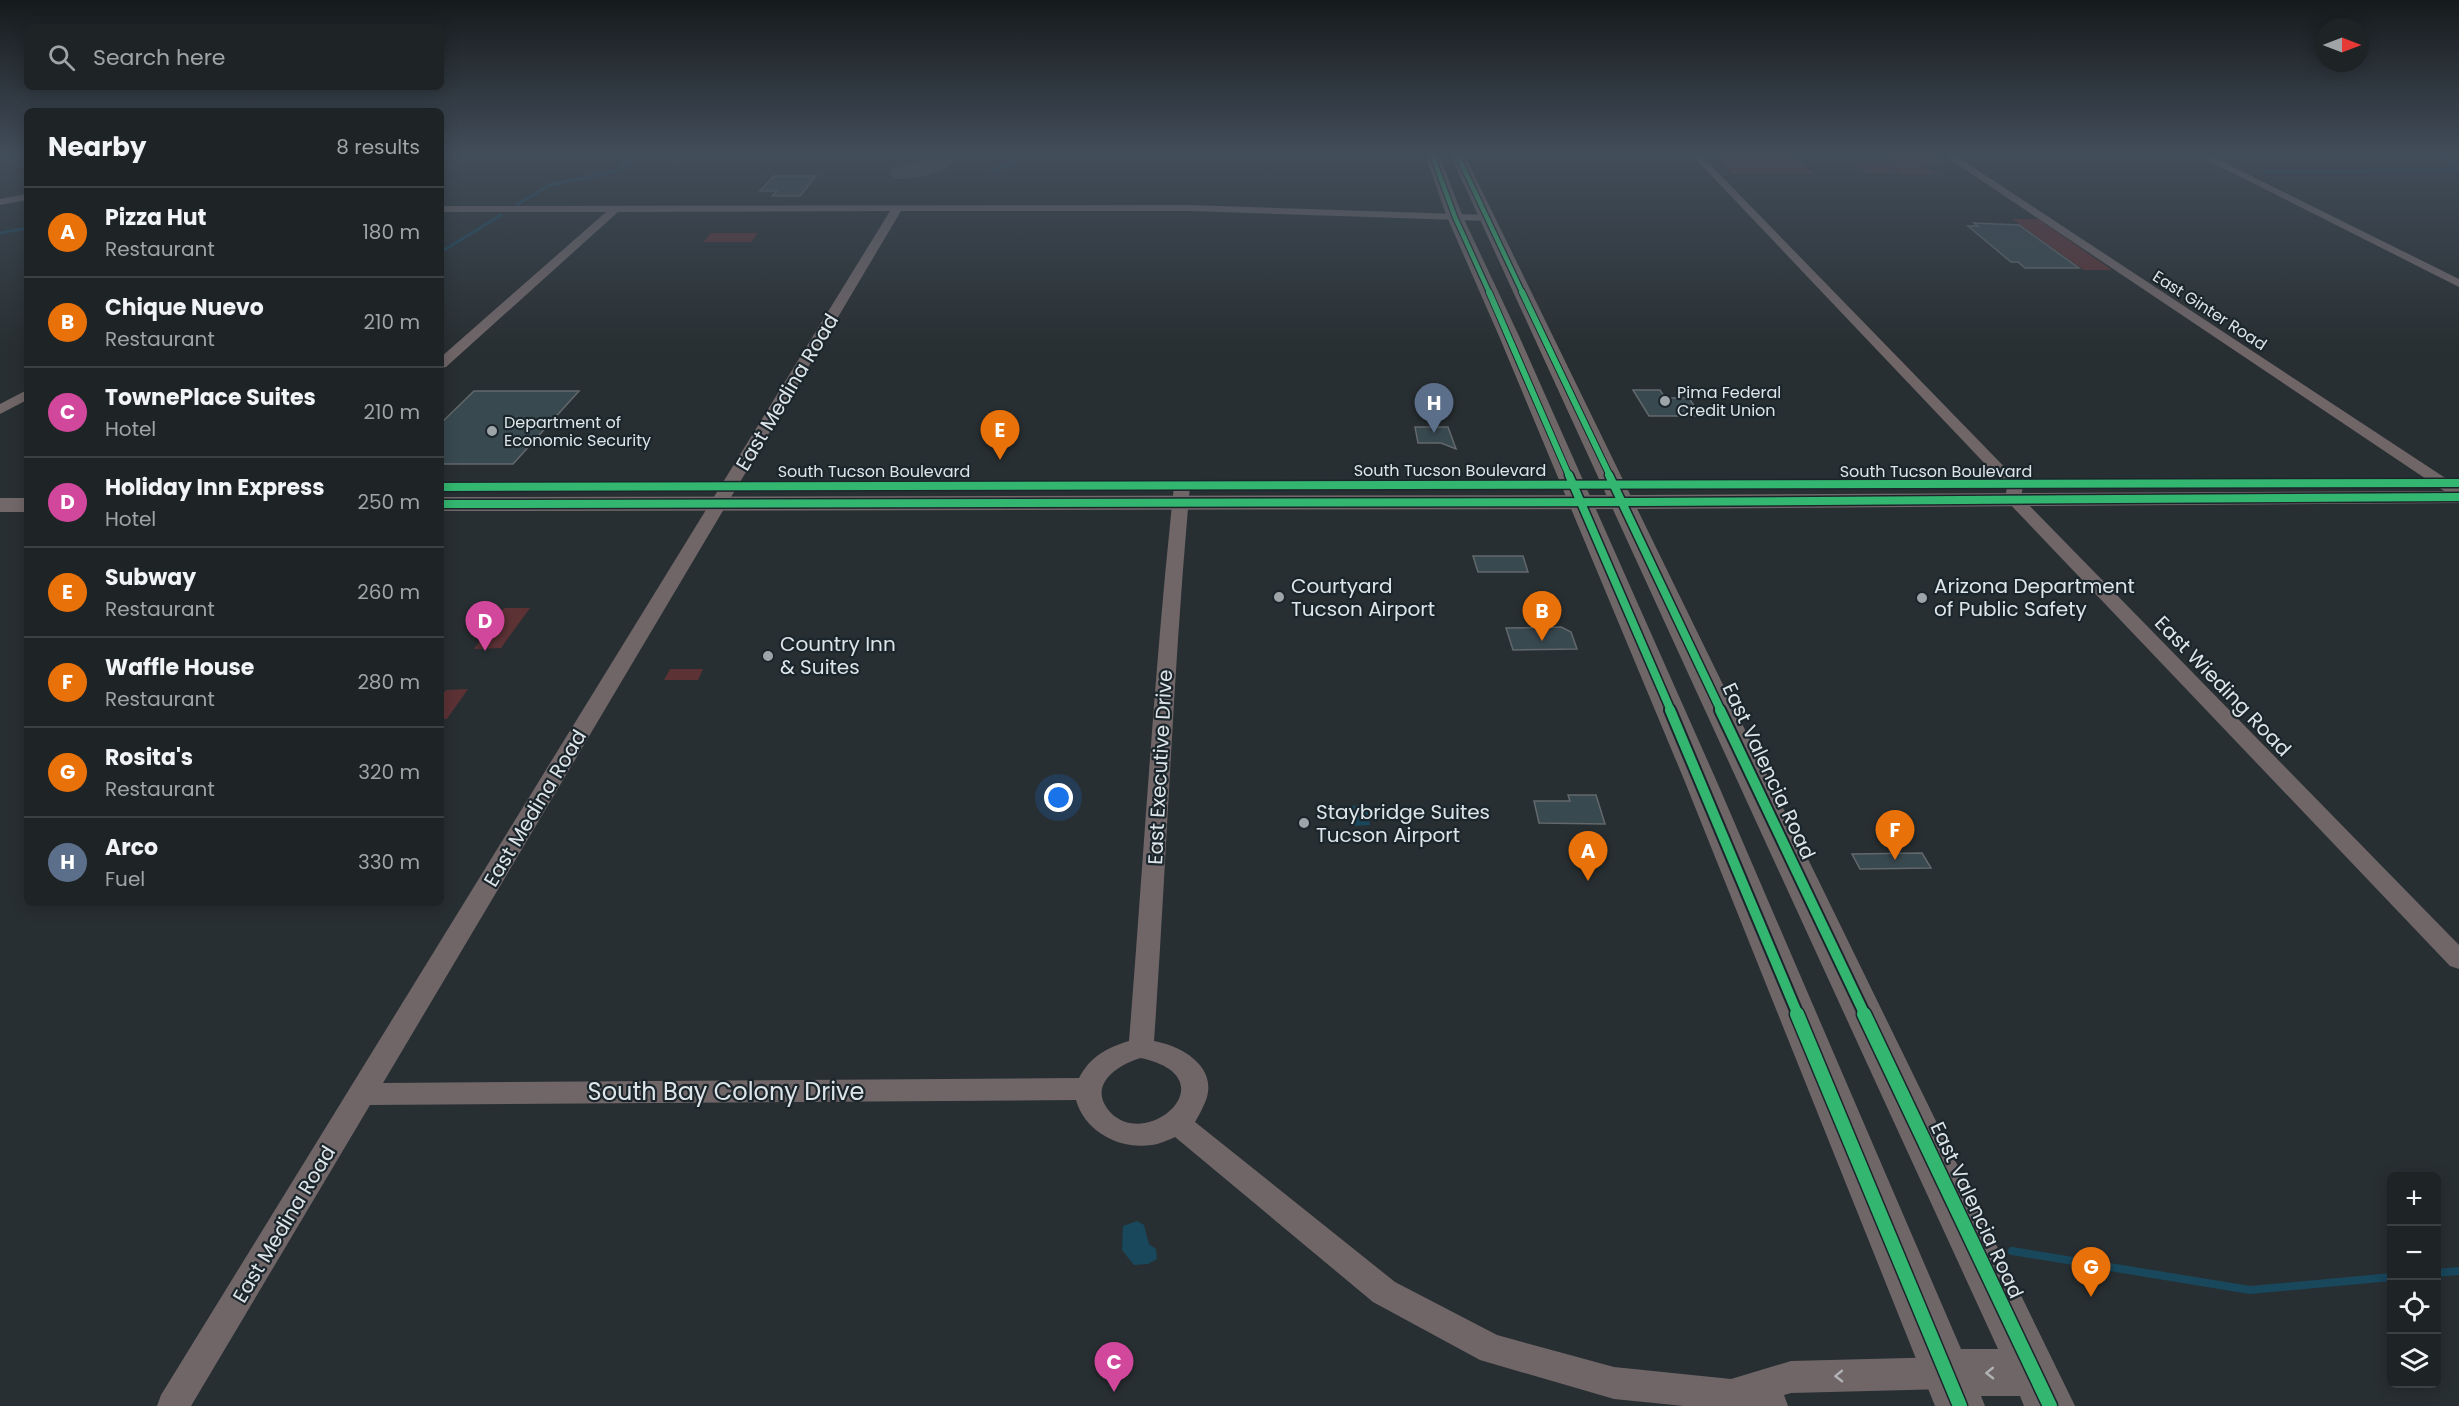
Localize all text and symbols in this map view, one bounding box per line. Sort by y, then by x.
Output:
north arrow [2315,18,2369,72]
search box [24,24,444,90]
icon: search [45,41,78,74]
text: Search here [93,42,226,73]
text: Nearby [48,129,146,165]
text: 8 results [336,133,420,161]
text: Pizza Hut [105,202,207,233]
text: A [60,218,75,246]
text: 180 m [362,218,420,246]
text: Restaurant [105,235,215,263]
street label: East Ginter Road [2148,265,2271,356]
text: Chique Nuevo [105,292,264,323]
text: B [61,308,74,336]
text: 210 m [364,308,420,336]
street label: East Medina Road [729,308,845,476]
text: Restaurant [105,325,215,353]
place label: Pima Federal Credit Union [1677,381,1781,422]
text: TownePlace Suites [105,382,316,413]
pin: H [1414,384,1454,433]
marker: Pima Federal Credit Union [1658,394,1672,408]
text: C [60,398,75,426]
text: 210 m [364,398,420,426]
pin: E [980,410,1020,460]
place label: Department of Economic Security [504,411,651,452]
text: Hotel [105,415,156,443]
marker: Department of Economic Security [485,424,499,438]
street label: South Tucson Boulevard [1354,459,1546,482]
street label: South Tucson Boulevard [778,460,970,483]
street label: South Tucson Boulevard [1840,460,2032,483]
text: Holiday Inn Express [105,472,325,503]
text: D [60,488,75,516]
text: 250 m [357,488,420,516]
text: Hotel [105,505,156,533]
text: Subway [105,562,196,593]
place label: Courtyard Tucson Airport [1291,572,1435,623]
place label: Arizona Department of Public Safety [1934,572,2135,623]
text: E [62,578,73,606]
text: 260 m [357,578,420,606]
marker: Courtyard Tucson Airport [1272,590,1286,604]
marker: Arizona Department of Public Safety [1915,591,1929,605]
pin: B [1522,592,1562,641]
text: Restaurant [105,595,215,623]
pin: D [466,602,504,651]
street label: East Wieding Road [2148,609,2298,763]
place label: Country Inn & Suites [780,630,896,681]
marker: Country Inn & Suites [761,649,775,663]
text: Waffle House [105,652,254,683]
text: F [62,668,73,696]
text: 280 m [357,668,420,696]
street label: East Executive Drive [1141,669,1179,865]
street label: East Valencia Road [1716,678,1822,864]
text: Restaurant [105,685,215,713]
street label: East Medina Road [477,724,593,892]
text: Rosita's [105,742,193,773]
text: G [60,758,75,786]
text: 320 m [358,758,420,786]
text: Restaurant [105,775,215,803]
your location [1044,783,1073,812]
place label: Staybridge Suites Tucson Airport [1316,798,1490,849]
pin: F [1876,810,1914,860]
marker: Staybridge Suites Tucson Airport [1297,816,1311,830]
text: Arco [105,832,158,863]
pin: A [1568,832,1608,881]
text: H [60,848,75,876]
text: 330 m [358,848,420,876]
text: Fuel [105,865,145,893]
street label: South Bay Colony Drive [588,1075,864,1108]
street label: East Valencia Road [1924,1117,2030,1303]
street label: East Medina Road [226,1140,342,1308]
map controls [2387,1172,2441,1388]
button: + [2387,1172,2441,1226]
button: − [2387,1226,2441,1280]
pin: G [2072,1248,2110,1297]
button: locate [2387,1280,2441,1334]
button: layers [2387,1334,2441,1388]
pin: C [1094,1342,1134,1392]
one-way arrow [1986,1367,1995,1379]
one-way arrow [1835,1370,1844,1383]

